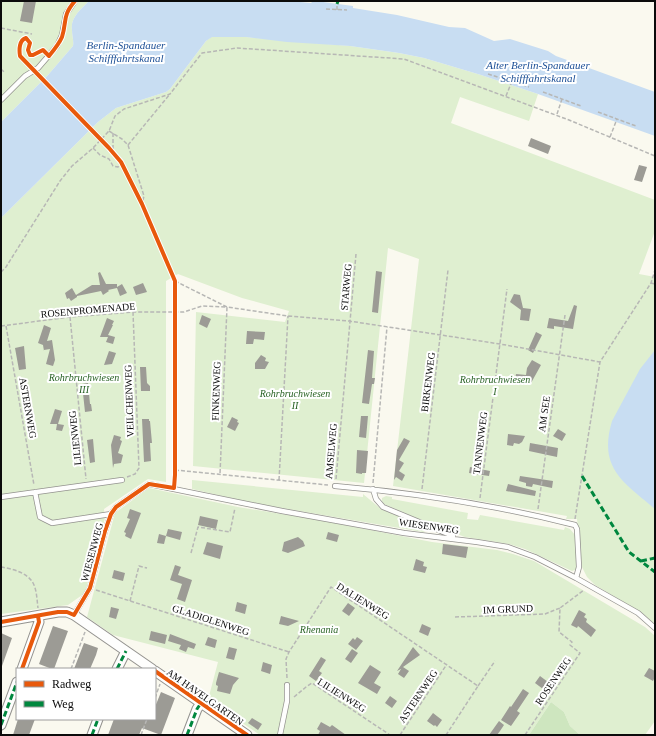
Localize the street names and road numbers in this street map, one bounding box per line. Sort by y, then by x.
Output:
street label: STARWEG [338,263,354,311]
street label: ROSENPROMENADE [40,300,136,320]
street label: BIRKENWEG [419,352,437,412]
street label: FINKENWEG [209,361,223,421]
street label: VEILCHENWEG [122,364,136,438]
street label: ASTERNWEG [17,377,39,439]
street label: AM SEE [536,395,552,433]
street label: LILIENWEG [67,410,83,466]
street label: TANNENWEG [471,411,489,475]
street label: AMSELWEG [323,423,339,479]
street label: WIESENWEG [398,516,460,536]
street label: WIESENWEG [79,521,105,583]
street label: DALIENWEG [335,580,391,622]
street label: GLADIOLENWEG [171,602,251,638]
street label: IM GRUND [483,603,533,615]
street label: ROSENWEG [533,655,573,707]
street label: AM HAVELGARTEN [165,666,245,728]
street label: ASTERNWEG [396,667,440,725]
street label: LILIENWEG [316,676,368,714]

